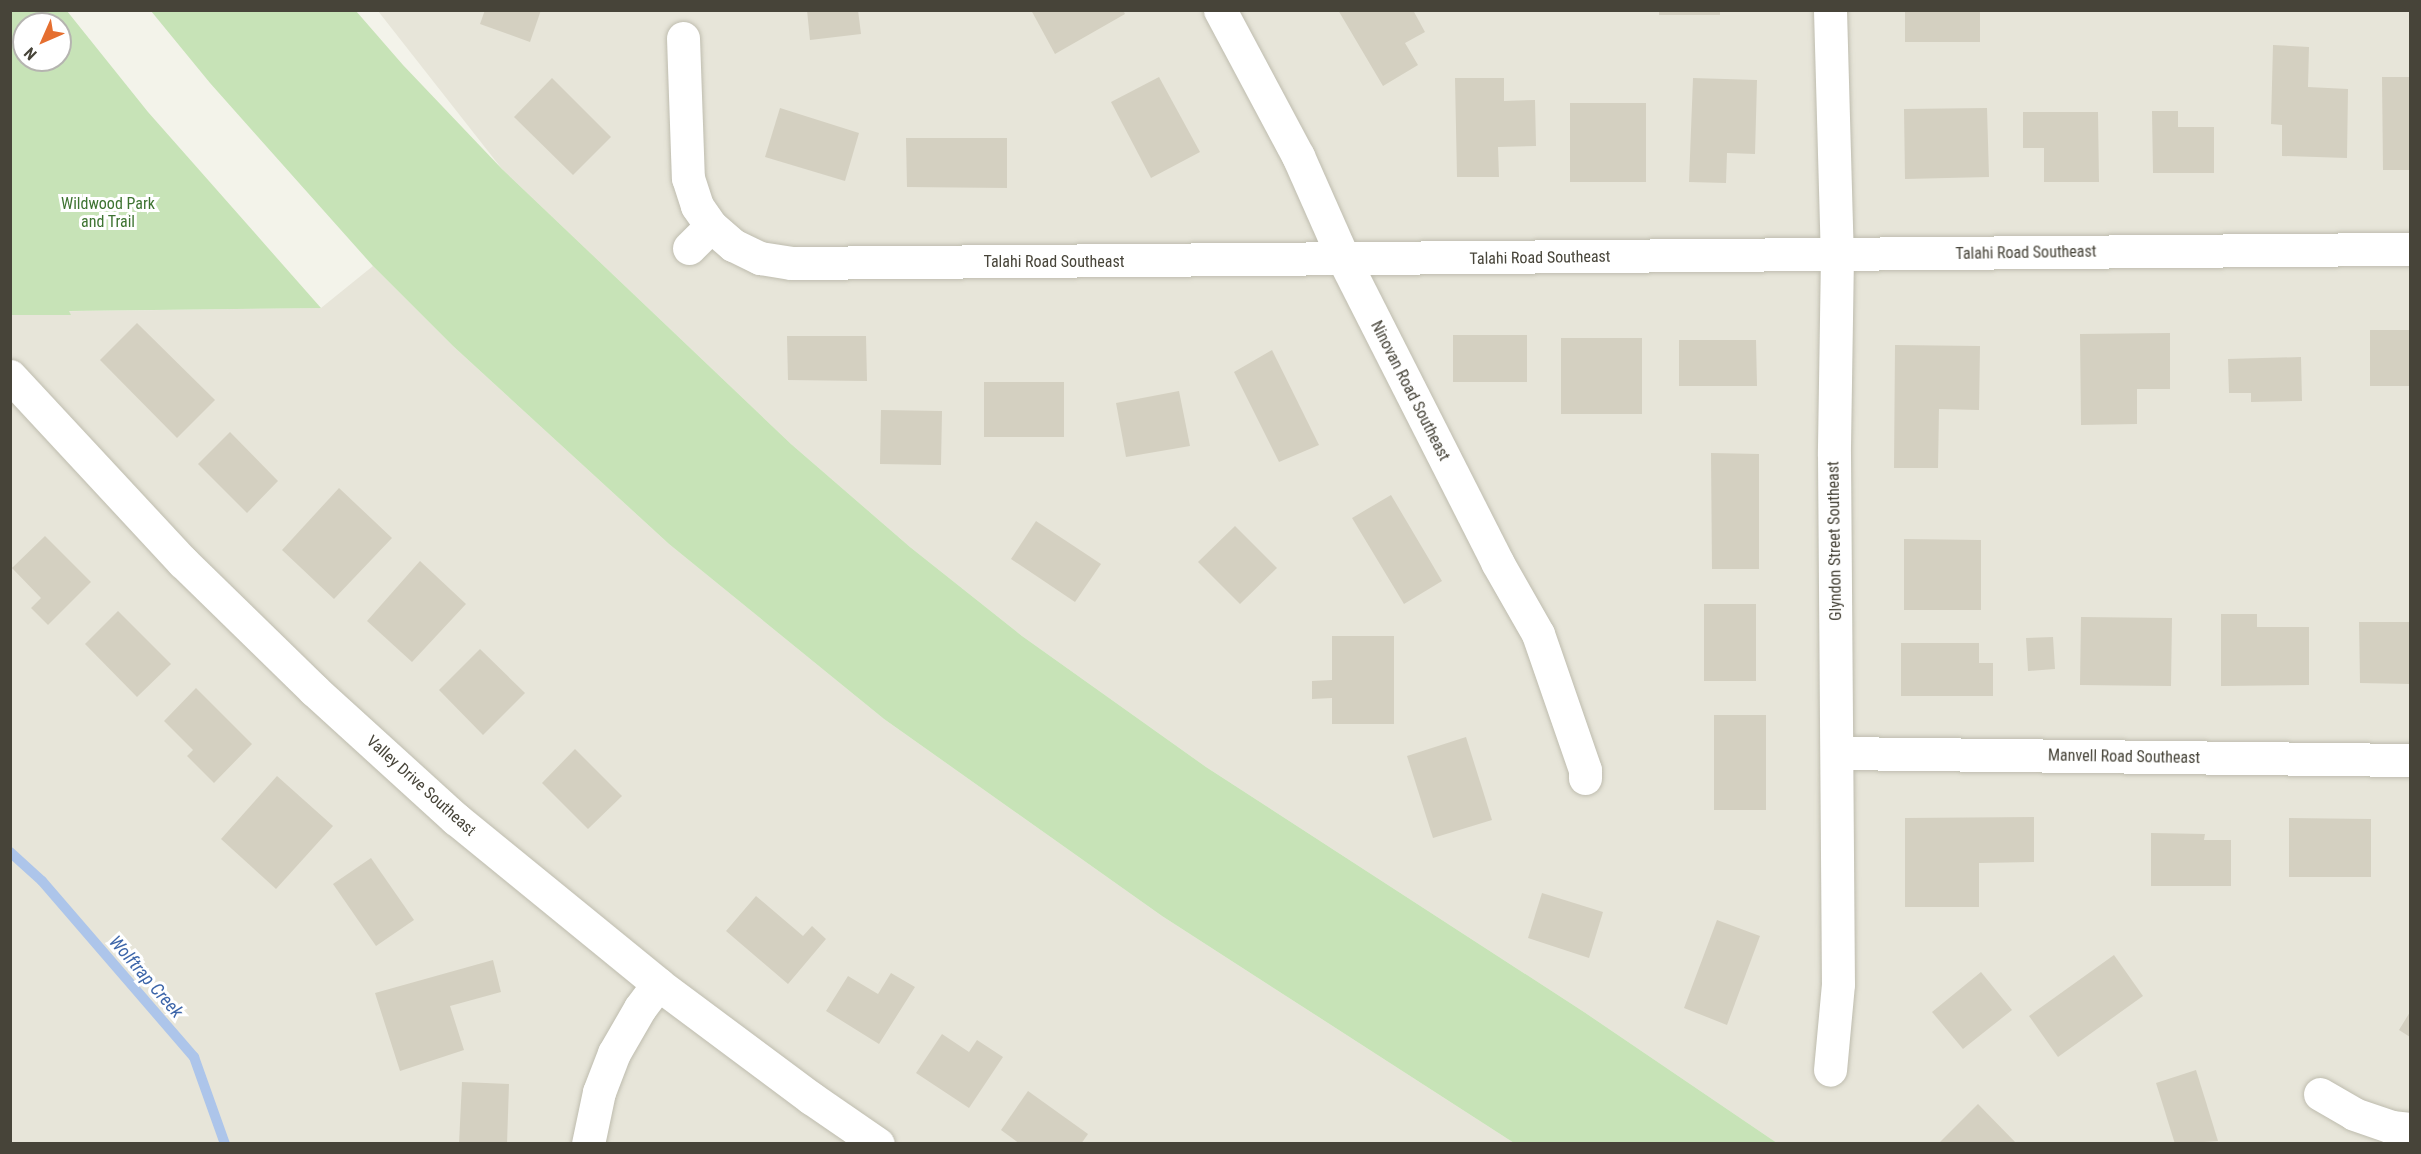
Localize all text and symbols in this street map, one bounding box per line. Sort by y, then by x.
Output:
north arrow [12,12,72,72]
text: N [20,43,41,64]
park label: Wildwood Park and Trail [61,194,155,232]
street label: Talahi Road Southeast [1955,242,2097,264]
street label: Talahi Road Southeast [1469,247,1611,269]
street label: Talahi Road Southeast [983,252,1125,272]
street label: Ninovan Road Southeast [1366,318,1454,464]
street label: Glyndon Street Southeast [1824,461,1846,621]
street label: Valley Drive Southeast [362,732,480,840]
street label: Manvell Road Southeast [2048,746,2200,768]
water label: Wolftrap Creek [104,931,188,1023]

